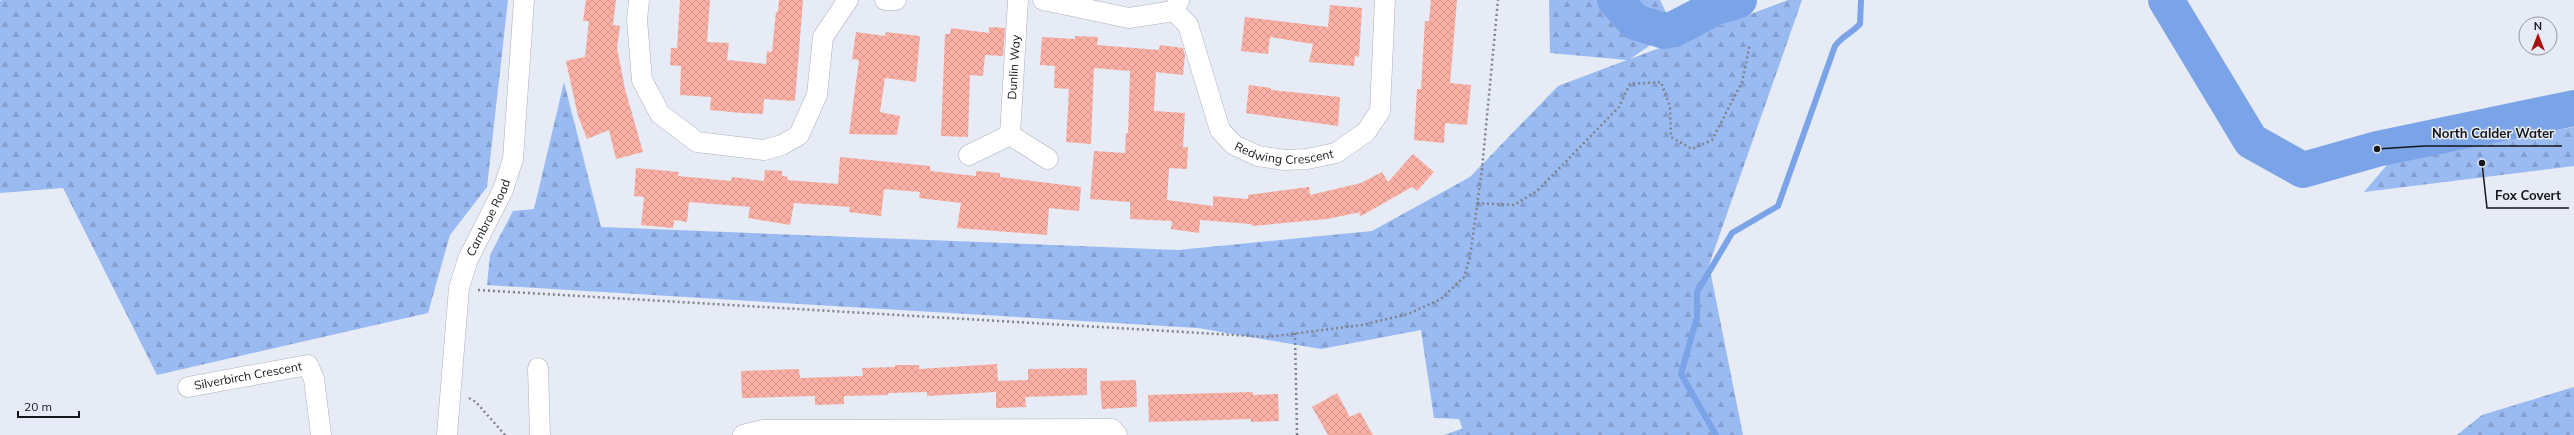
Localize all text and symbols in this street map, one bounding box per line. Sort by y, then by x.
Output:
north arrow [2518,16,2558,56]
text: N [2534,19,2542,33]
street label: Dunlin Way [1004,34,1023,100]
callout: North Calder Water [2424,121,2562,146]
text: North Calder Water [2432,125,2555,141]
street label: Redwing Crescent [1232,138,1335,167]
street label: Carnbroe Road [463,177,513,259]
callout: Fox Covert [2487,183,2569,208]
text: Fox Covert [2495,187,2561,203]
street label: Silverbirch Crescent [193,358,303,393]
scale bar [18,393,79,419]
text: 20 m [24,399,52,414]

